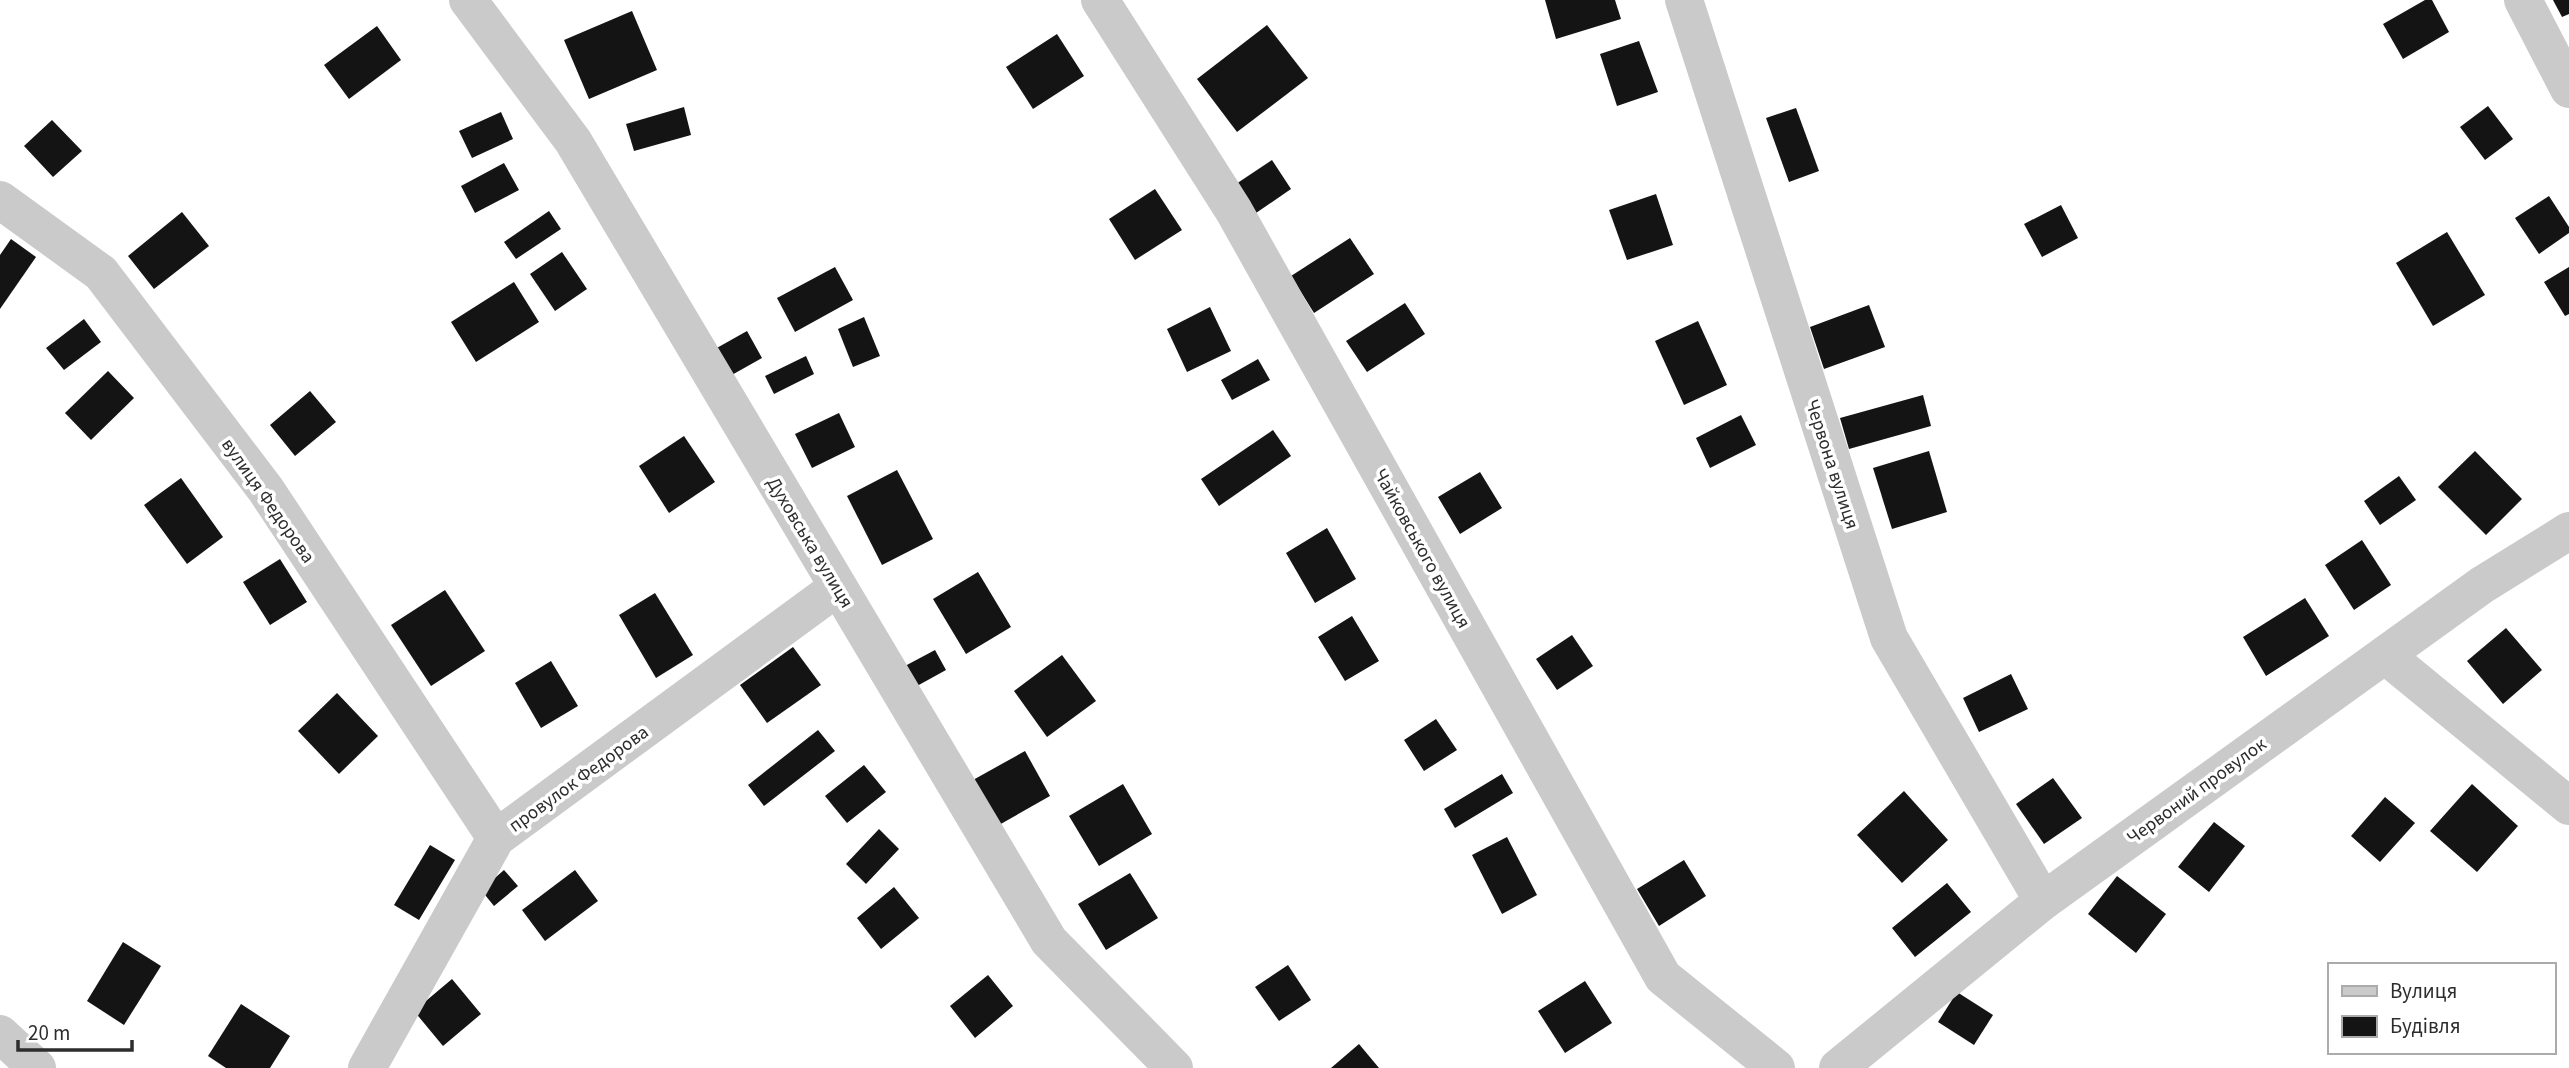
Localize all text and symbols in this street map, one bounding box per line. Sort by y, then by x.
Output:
street label: Червона вулиця [1798,396,1865,533]
street label: вулиця Федорова [215,433,321,569]
street label: Чайковського вулиця [1367,464,1477,633]
street label: Духовська вулиця [760,472,860,614]
street label: провулок Федорова [503,719,654,839]
street label: Червоний провулок [2122,731,2273,851]
legend [2328,963,2555,1054]
text: Вулиця [2390,976,2457,1006]
scale bar [18,1009,131,1052]
text: Будівля [2390,1011,2461,1041]
text: 20 m [28,1018,70,1048]

